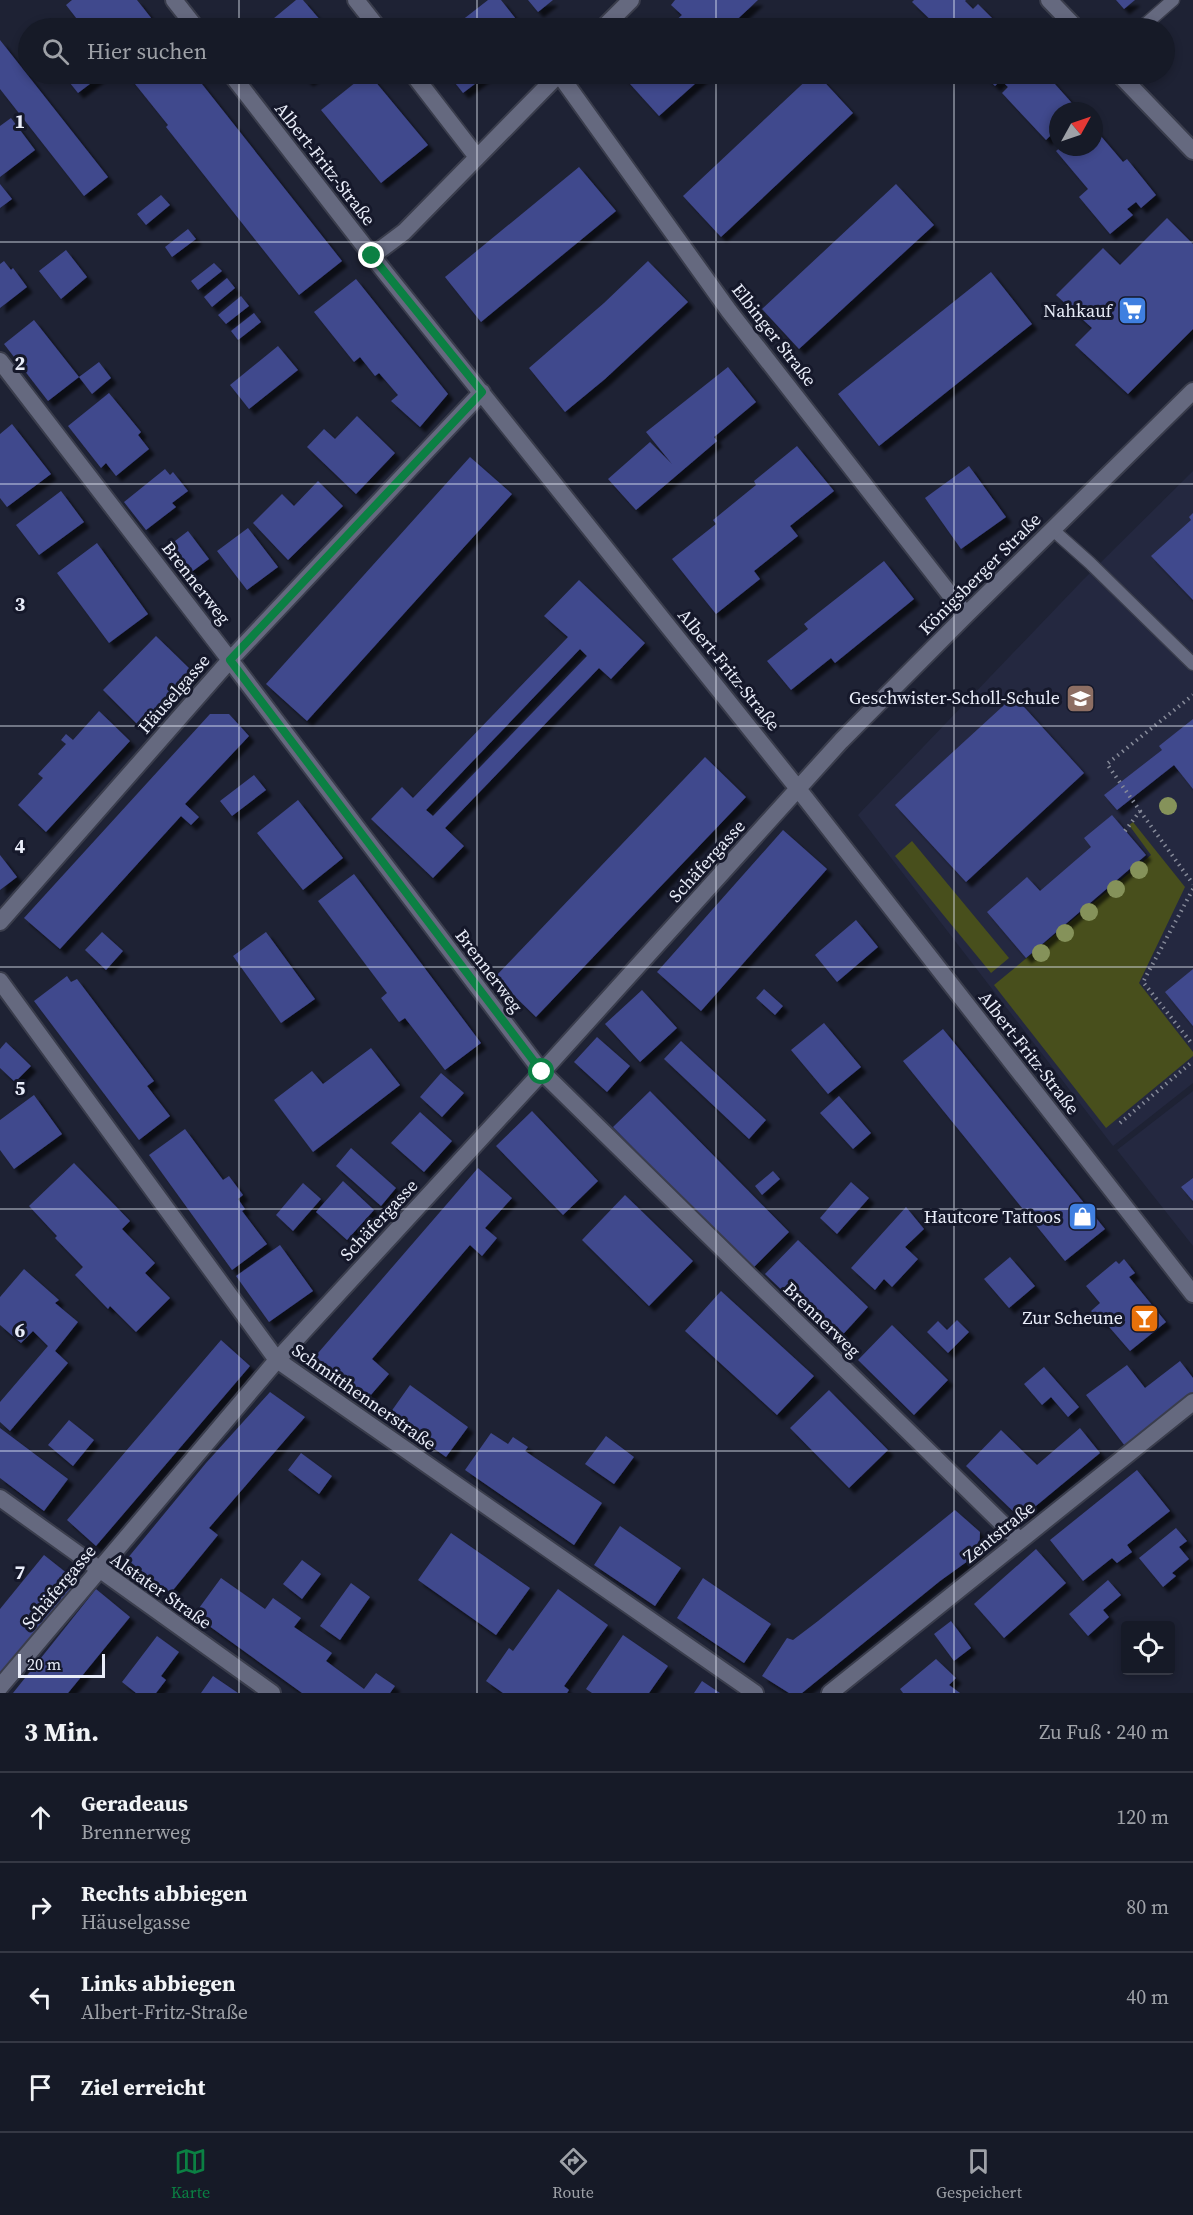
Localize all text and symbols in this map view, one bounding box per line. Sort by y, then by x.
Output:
search box [18,18,1175,84]
icon: search [39,35,72,68]
text: Hier suchen [87,36,207,66]
street label: Albert-Fritz-Straße [269,97,382,231]
north arrow [1049,102,1103,156]
text: 1 [15,107,25,135]
route end [358,242,384,268]
street label: Elbinger Straße [726,278,823,391]
supermarket icon: Nahkauf [1117,295,1149,327]
place label: Nahkauf [1043,298,1114,323]
text: 2 [15,349,26,377]
street label: Königsberger Straße [913,507,1046,640]
street label: Brennerweg [156,536,237,629]
text: 3 [15,590,26,618]
street label: Albert-Fritz-Straße [672,603,786,736]
street label: Häuselgasse [132,648,215,739]
school or university icon: Geschwister-Scholl-Schule [1065,682,1097,714]
place label: Geschwister-Scholl-Schule [849,685,1060,710]
street label: Schäfergasse [663,814,751,907]
text: 4 [15,832,26,860]
street label: Brennerweg [450,924,529,1018]
street label: Albert-Fritz-Straße [973,986,1086,1120]
route start [528,1058,554,1084]
text: 5 [15,1074,26,1102]
street label: Schäfergasse [334,1173,423,1266]
shop icon: Hautcore Tattoos [1066,1201,1098,1233]
place label: Hautcore Tattoos [924,1204,1061,1229]
street label: Brennerweg [778,1276,867,1363]
bar icon: Zur Scheune [1128,1302,1160,1334]
place label: Zur Scheune [1023,1305,1123,1330]
text: 6 [15,1316,26,1344]
street label: Schmitthennerstraße [287,1337,441,1456]
street label: Zentstraße [957,1495,1040,1568]
street label: Schäfergasse [16,1539,101,1634]
street label: Alstater Straße [106,1546,217,1635]
text: 7 [15,1558,26,1586]
map controls [1121,1621,1175,1675]
button: locate [1121,1621,1175,1675]
scale bar [18,1651,105,1678]
text: 20 m [27,1653,61,1675]
text: 3 Min. [24,1714,99,1750]
text: Zu Fuß · 240 m [1039,1718,1169,1746]
text: Geradeaus [81,1788,188,1818]
icon: ahead [24,1801,57,1834]
text: 120 m [1116,1803,1169,1831]
text: Brennerweg [81,1818,191,1846]
text: Rechts abbiegen [81,1878,248,1908]
icon: right [24,1891,57,1924]
text: 80 m [1126,1893,1169,1921]
text: Häuselgasse [81,1908,190,1936]
text: Links abbiegen [81,1968,236,1998]
icon: left [24,1981,57,2014]
text: 40 m [1126,1983,1169,2011]
text: Albert-Fritz-Straße [81,1998,248,2026]
icon: arrive [24,2071,57,2104]
text: Ziel erreicht [81,2072,205,2102]
tab: Karte [171,2145,210,2203]
tab: Route [552,2145,594,2203]
tab: Gespeichert [936,2145,1022,2203]

